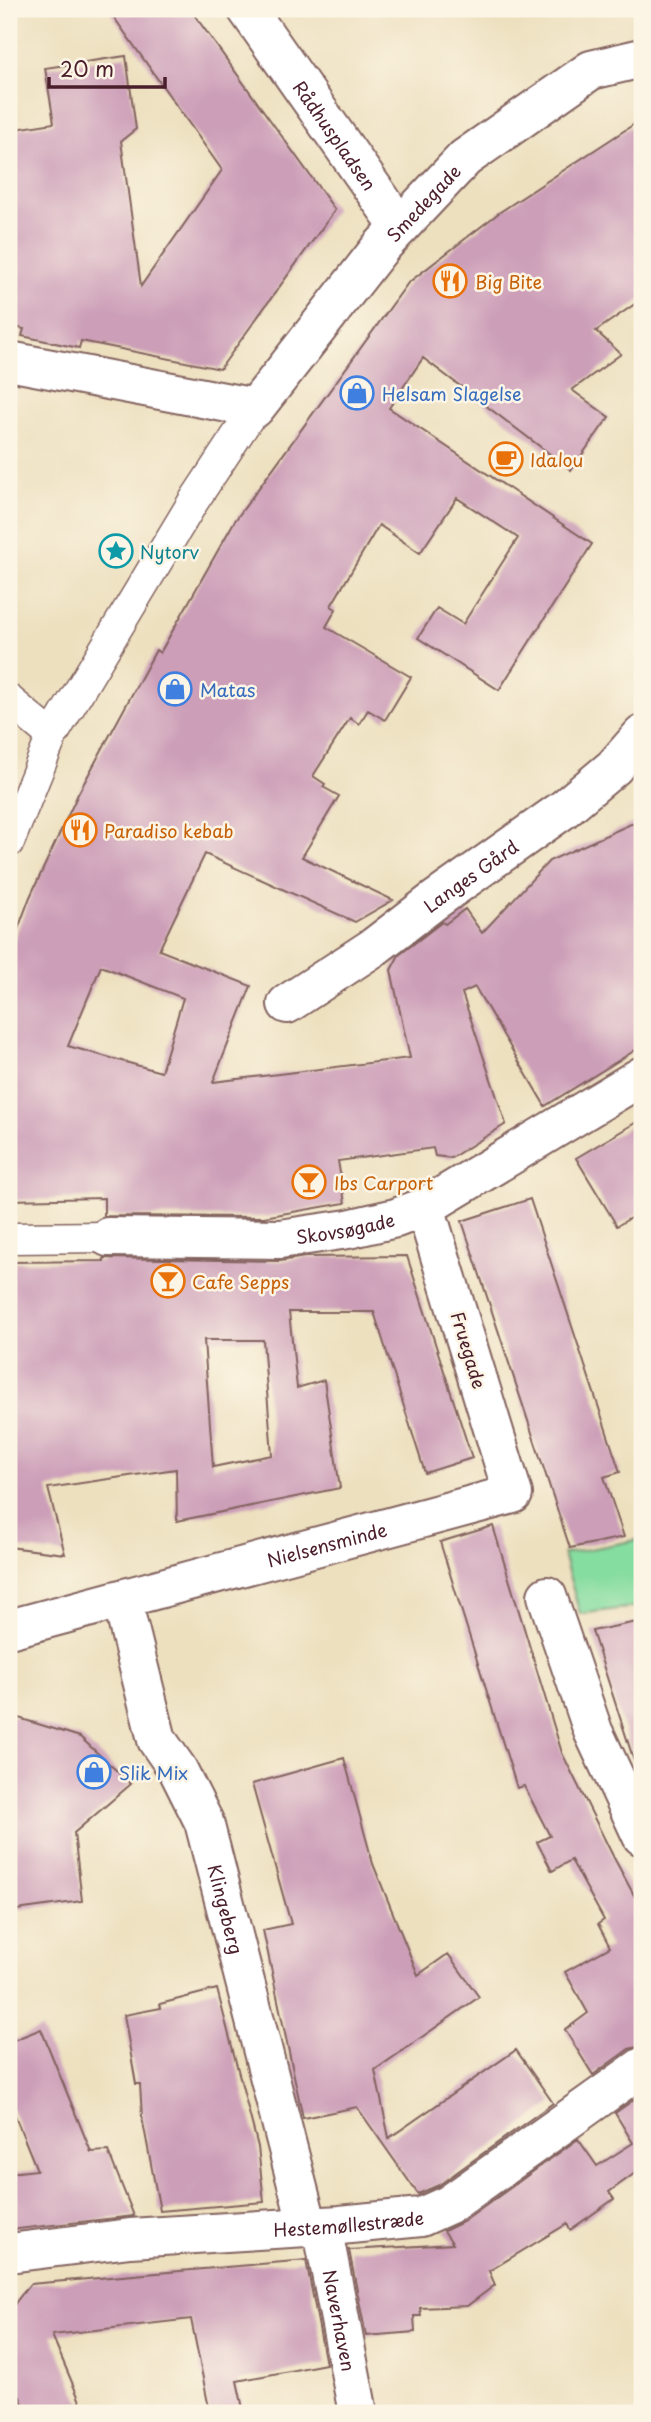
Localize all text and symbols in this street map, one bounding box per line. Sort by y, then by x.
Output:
scale bar [49,46,164,90]
text: 20 m [60,52,114,84]
street label: Rådhuspladsen [287,75,384,196]
street label: Smedegade [380,158,466,247]
restaurant icon: Big Bite [431,262,469,300]
place label: Big Bite [475,268,542,295]
shop icon: Helsam Slagelse [338,374,376,412]
place label: Helsam Slagelse [382,380,522,407]
cafe icon: Idalou [487,440,525,478]
place label: Idalou [530,446,583,473]
place icon: Nytorv [97,532,135,570]
place label: Nytorv [140,538,199,565]
shop icon: Matas [156,670,194,708]
place label: Matas [200,676,255,703]
restaurant icon: Paradiso kebab [61,811,99,849]
place label: Paradiso kebab [104,817,234,844]
street label: Langes Gård [417,832,523,918]
bar icon: Ibs Carport [290,1163,328,1201]
place label: Ibs Carport [334,1169,433,1196]
street label: Skovsøgade [294,1205,397,1250]
bar icon: Cafe Sepps [149,1262,187,1300]
place label: Cafe Sepps [192,1268,289,1295]
street label: Fruegade [445,1308,493,1392]
street label: Nielsensminde [264,1515,390,1573]
shop icon: Slik Mix [75,1753,113,1791]
place label: Slik Mix [119,1759,188,1786]
street label: Klingeberg [202,1861,251,1957]
street label: Hestemøllestræde [272,2203,425,2243]
street label: Naverhaven [317,2267,363,2373]

